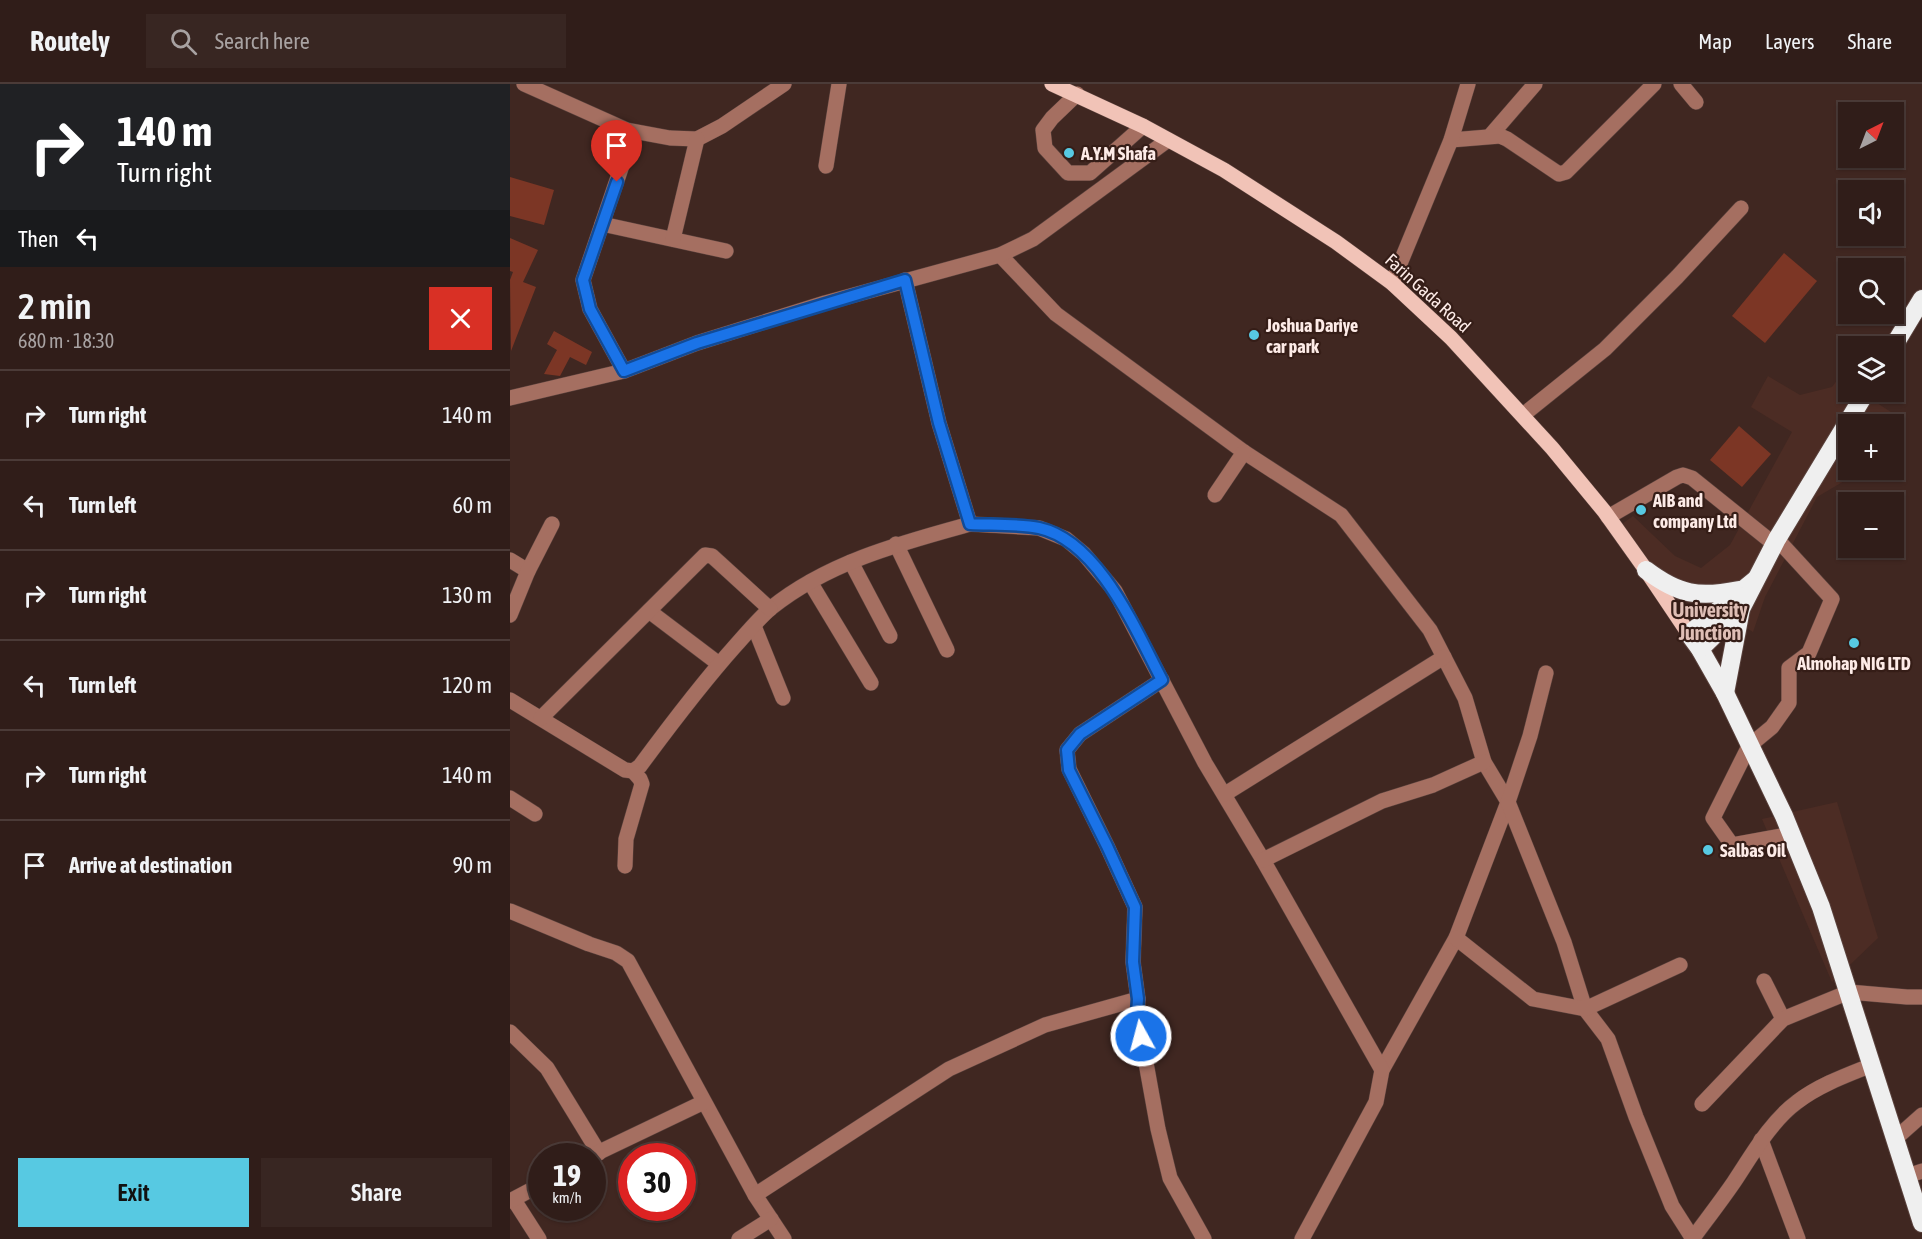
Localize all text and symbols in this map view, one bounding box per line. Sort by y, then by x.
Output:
search box [146,14,566,68]
text: Routely [30,25,110,57]
icon: search [167,25,200,58]
text: Search here [215,28,310,54]
text: Map [1698,29,1732,53]
text: Layers [1765,29,1815,53]
text: Share [1848,29,1892,53]
north arrow [1838,102,1904,168]
map controls [1838,102,1904,558]
text: 140 m [117,107,212,155]
icon: right [18,108,96,186]
pin [591,120,642,182]
icon: arrive [600,129,633,162]
place label: A.Y.M Shafa [1080,143,1156,164]
marker: A.Y.M Shafa [1062,146,1076,160]
text: Turn right [117,157,212,188]
button: sound [1838,180,1904,246]
icon: left [71,222,104,255]
text: Then [18,226,59,252]
street label: Farin Gada Road [1381,249,1475,337]
button: search [1838,258,1904,324]
text: 2 min [18,285,92,327]
button: close [429,287,492,350]
place label: Joshua Dariye car park [1265,315,1358,357]
marker: Joshua Dariye car park [1247,328,1261,342]
text: 680 m · 18:30 [18,329,114,352]
button: layers [1838,336,1904,402]
icon: right [18,399,51,432]
text: Turn right [69,402,146,428]
text: 140 m [442,402,492,428]
button: + [1838,414,1904,480]
icon: left [18,489,51,522]
place label: AIB and company Ltd [1652,490,1737,532]
text: Turn left [69,492,136,518]
text: 60 m [452,492,492,518]
button: − [1838,492,1904,558]
marker: AIB and company Ltd [1634,503,1648,517]
icon: right [18,579,51,612]
text: Turn right [69,582,146,608]
text: 130 m [442,582,492,608]
district label: University Junction [1673,598,1748,644]
marker: Almohap NIG LTD [1847,636,1861,650]
place label: Almohap NIG LTD [1796,653,1911,674]
icon: left [18,669,51,702]
text: Turn left [69,672,136,698]
text: 120 m [442,672,492,698]
icon: right [18,759,51,792]
text: Turn right [69,762,146,788]
text: 140 m [442,762,492,788]
place label: Salbas Oil [1720,840,1786,861]
marker: Salbas Oil [1701,843,1715,857]
icon: arrive [18,849,51,882]
text: Arrive at destination [69,852,232,878]
text: 90 m [452,852,492,878]
position arrow [1109,1004,1173,1068]
speed limit sign: 30 [618,1143,696,1221]
button: Exit [18,1158,249,1227]
button: Share [261,1158,492,1227]
text: 19 [553,1158,581,1192]
text: km/h [552,1189,582,1206]

